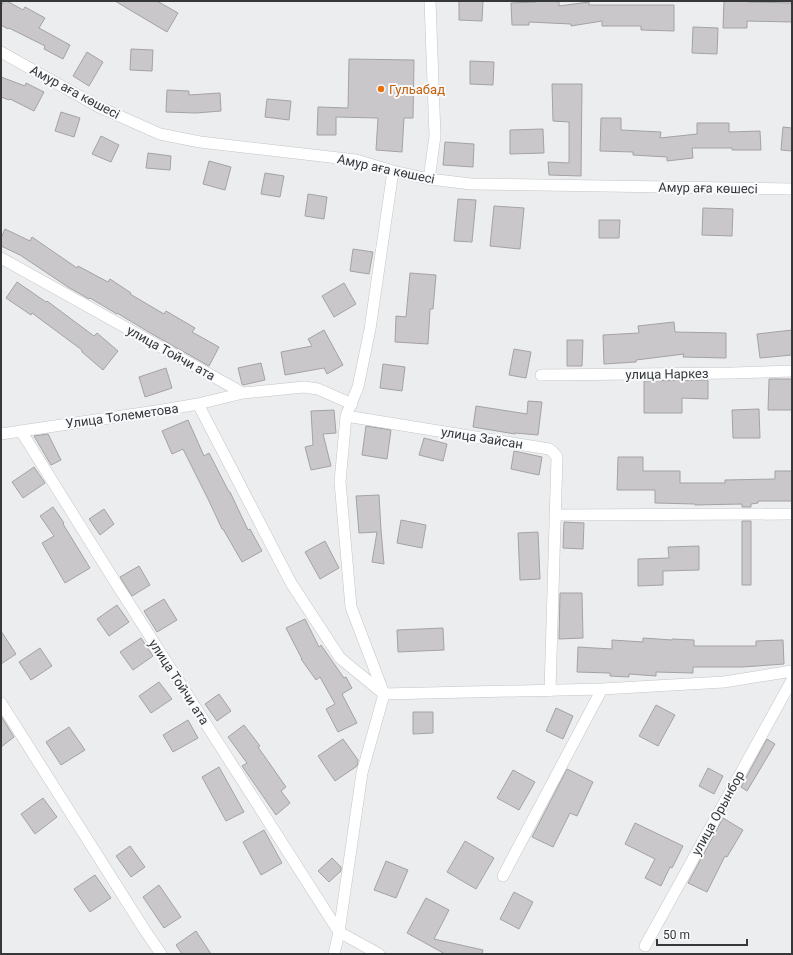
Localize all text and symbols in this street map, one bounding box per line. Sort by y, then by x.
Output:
street label: Амур аға көшесі [28,62,122,122]
place label: Гульабад [389,82,445,97]
marker: Гульабад [376,84,386,94]
street label: Амур аға көшесі [336,151,436,187]
street label: Амур аға көшесі [658,180,758,196]
street label: улица Тойчи ата [124,323,218,383]
street label: улица Наркез [625,366,709,382]
street label: Улица Толеметова [65,401,179,431]
street label: улица Зайсан [440,424,524,452]
street label: улица Тойчи ата [146,637,212,727]
street label: улица Орынбор [688,768,748,858]
scale bar [657,921,747,947]
text: 50 m [663,928,690,942]

